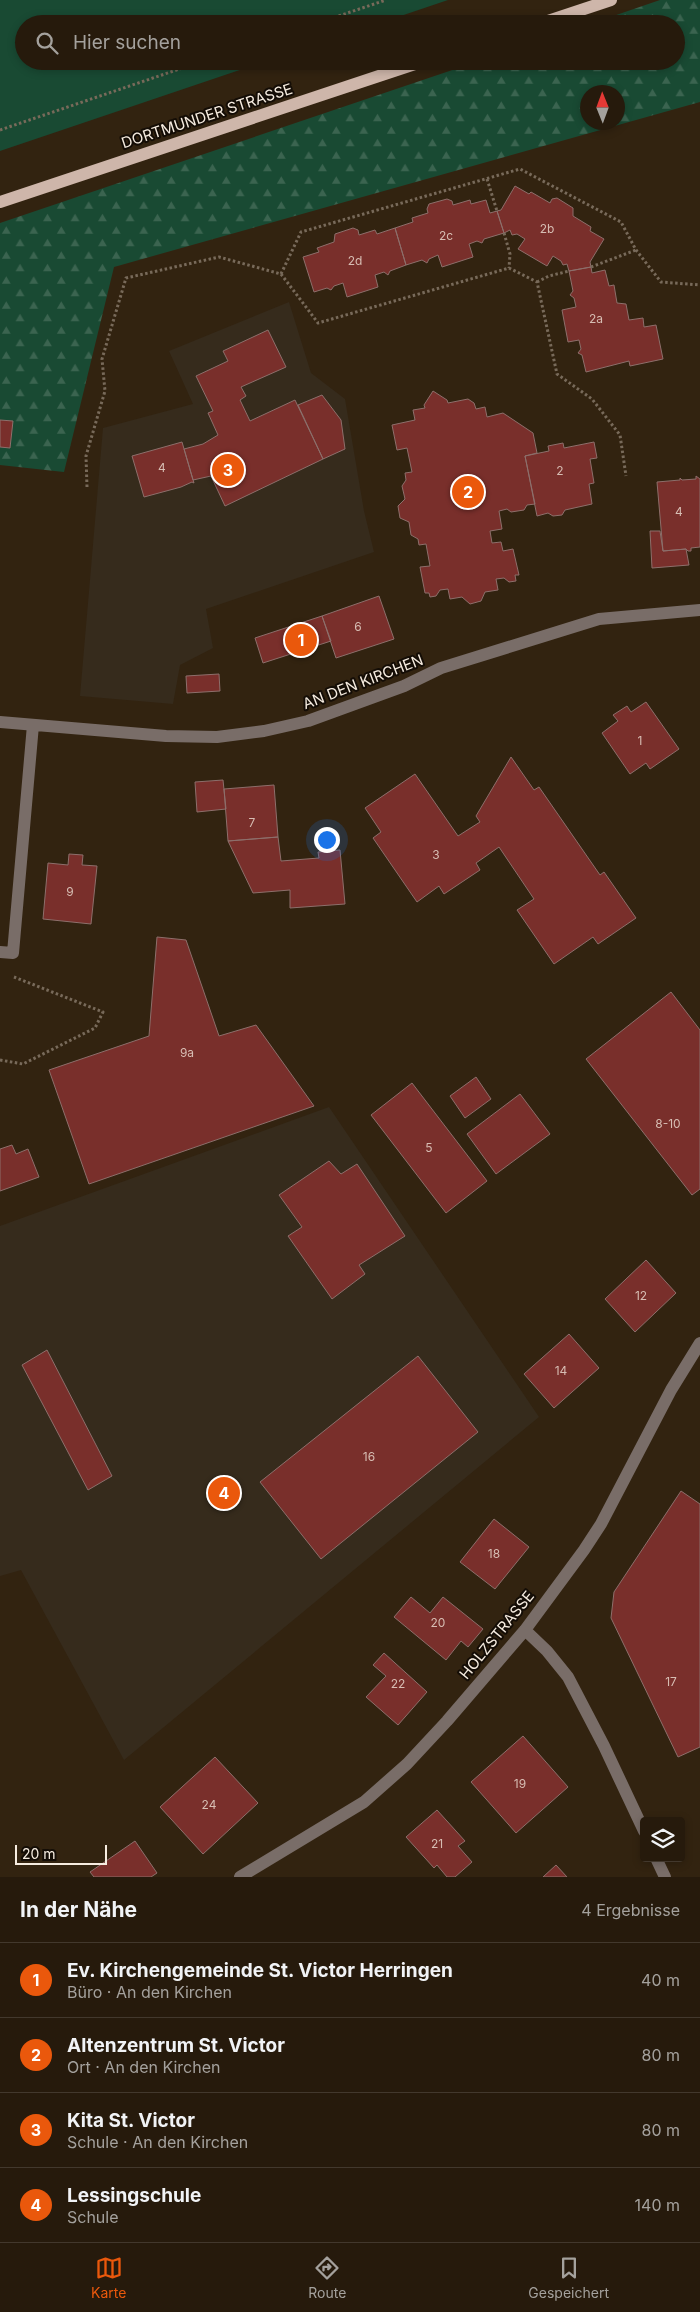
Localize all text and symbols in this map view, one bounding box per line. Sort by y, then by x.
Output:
search box [15,15,685,70]
icon: search [33,29,61,57]
text: Hier suchen [73,31,181,54]
street label: DORTMUNDER STRASSE [119,79,295,152]
north arrow [580,85,625,130]
house number: 2b [540,221,554,236]
house number: 2c [439,228,453,243]
house number: 2d [348,253,362,268]
house number: 2a [589,311,603,326]
pin: 3 [212,451,244,489]
house number: 4 [158,460,166,475]
house number: 2 [556,463,564,478]
pin: 2 [452,473,484,511]
house number: 4 [675,504,683,519]
house number: 6 [354,619,362,634]
pin: 1 [285,621,317,659]
street label: AN DEN KIRCHEN [300,650,426,713]
house number: 1 [638,733,642,748]
house number: 7 [249,815,256,830]
your location [314,827,340,853]
house number: 3 [432,847,440,862]
house number: 9 [66,884,74,899]
house number: 9a [180,1045,194,1060]
house number: 8-10 [655,1116,681,1131]
house number: 5 [425,1140,433,1155]
house number: 12 [635,1288,647,1303]
house number: 14 [555,1363,568,1378]
house number: 16 [363,1449,375,1464]
pin: 4 [208,1474,240,1512]
house number: 18 [488,1546,500,1561]
street label: HOLZSTRASSE [455,1587,538,1683]
house number: 20 [431,1615,445,1630]
house number: 17 [665,1674,677,1689]
house number: 22 [391,1676,405,1691]
house number: 19 [514,1776,526,1791]
house number: 24 [202,1797,217,1812]
map controls [640,1817,685,1862]
button: layers [640,1817,685,1862]
house number: 21 [431,1836,443,1851]
scale bar [15,1842,108,1865]
text: 20 m [22,1845,56,1862]
text: In der Nähe [20,1897,137,1922]
text: 4 Ergebnisse [581,1900,680,1920]
text: Ev. Kirchengemeinde St. Victor Herringen [67,1959,453,1982]
text: 1 [33,1970,39,1990]
text: 40 m [641,1970,680,1990]
text: Büro · An den Kirchen [67,1982,232,2002]
text: Altenzentrum St. Victor [67,2034,285,2057]
text: 2 [31,2045,41,2065]
text: 80 m [641,2045,680,2065]
text: Ort · An den Kirchen [67,2057,220,2077]
text: Kita St. Victor [67,2109,195,2132]
text: 3 [31,2120,41,2140]
text: 80 m [641,2120,680,2140]
text: Schule · An den Kirchen [67,2132,248,2152]
text: Lessingschule [67,2184,201,2207]
text: 4 [31,2195,41,2215]
text: 140 m [635,2195,680,2215]
text: Schule [67,2207,119,2227]
tab: Karte [91,2254,126,2301]
tab: Route [308,2254,346,2301]
tab: Gespeichert [528,2254,609,2301]

